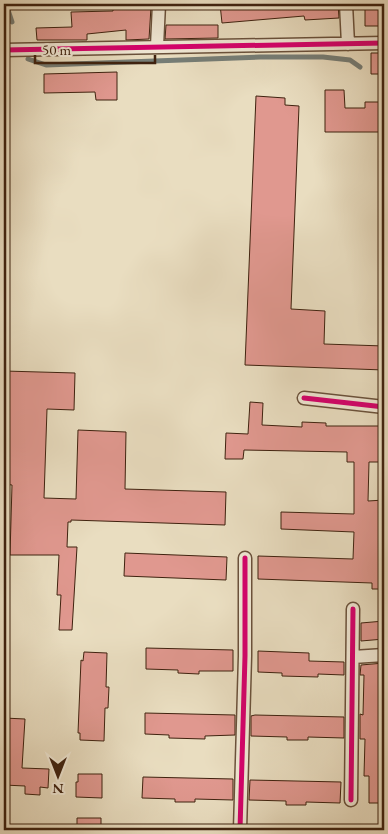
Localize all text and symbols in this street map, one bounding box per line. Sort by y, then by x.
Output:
scale bar [35,32,155,64]
text: 50 m [42,40,71,59]
north arrow [32,752,82,802]
text: N [52,780,64,798]

